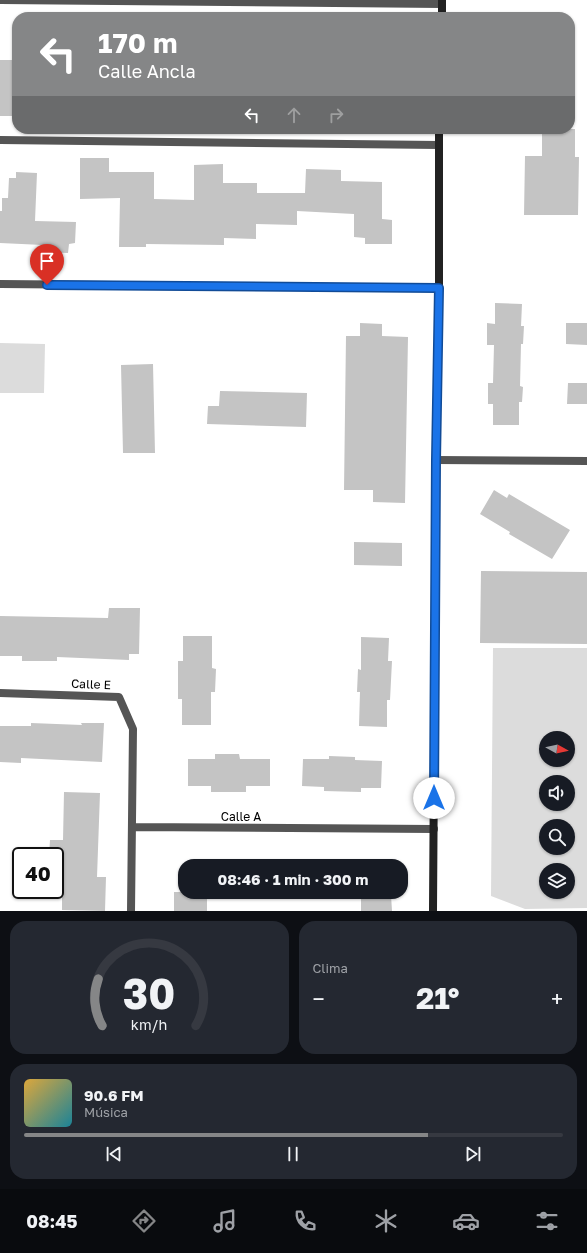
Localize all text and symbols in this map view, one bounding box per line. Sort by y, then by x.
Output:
text: 170 m [98,26,177,59]
icon: left [32,28,84,80]
text: Calle Ancla [98,60,196,82]
icon: left [241,104,263,126]
icon: ahead [283,104,305,126]
icon: right [325,104,347,126]
pin [30,244,64,285]
icon: arrive [36,250,58,272]
street label: Calle E [71,676,111,692]
north arrow [539,731,575,767]
map controls [539,731,575,899]
button: sound [539,775,575,811]
position arrow [413,777,455,819]
street label: Calle A [221,809,261,824]
button: search [539,819,575,855]
speed limit sign: 40 [12,847,64,899]
button: layers [539,863,575,899]
text: 08:46 · 1 min · 300 m [218,870,368,888]
text: Clima [313,960,348,976]
text: 30 [123,967,175,1017]
text: 21° [416,980,459,1016]
text: − [313,985,325,1012]
text: + [551,985,563,1012]
text: km/h [131,1015,167,1032]
text: 90.6 FM [84,1086,144,1104]
text: Música [84,1104,128,1120]
icon: previous [103,1143,125,1165]
icon: pause [282,1143,304,1165]
icon: next [462,1143,484,1165]
icon: directions [130,1207,158,1235]
icon: music [211,1207,239,1235]
icon: phone [291,1207,319,1235]
icon: climate [372,1207,400,1235]
icon: car [452,1207,480,1235]
icon: filters [533,1207,561,1235]
text: 08:45 [26,1210,77,1232]

